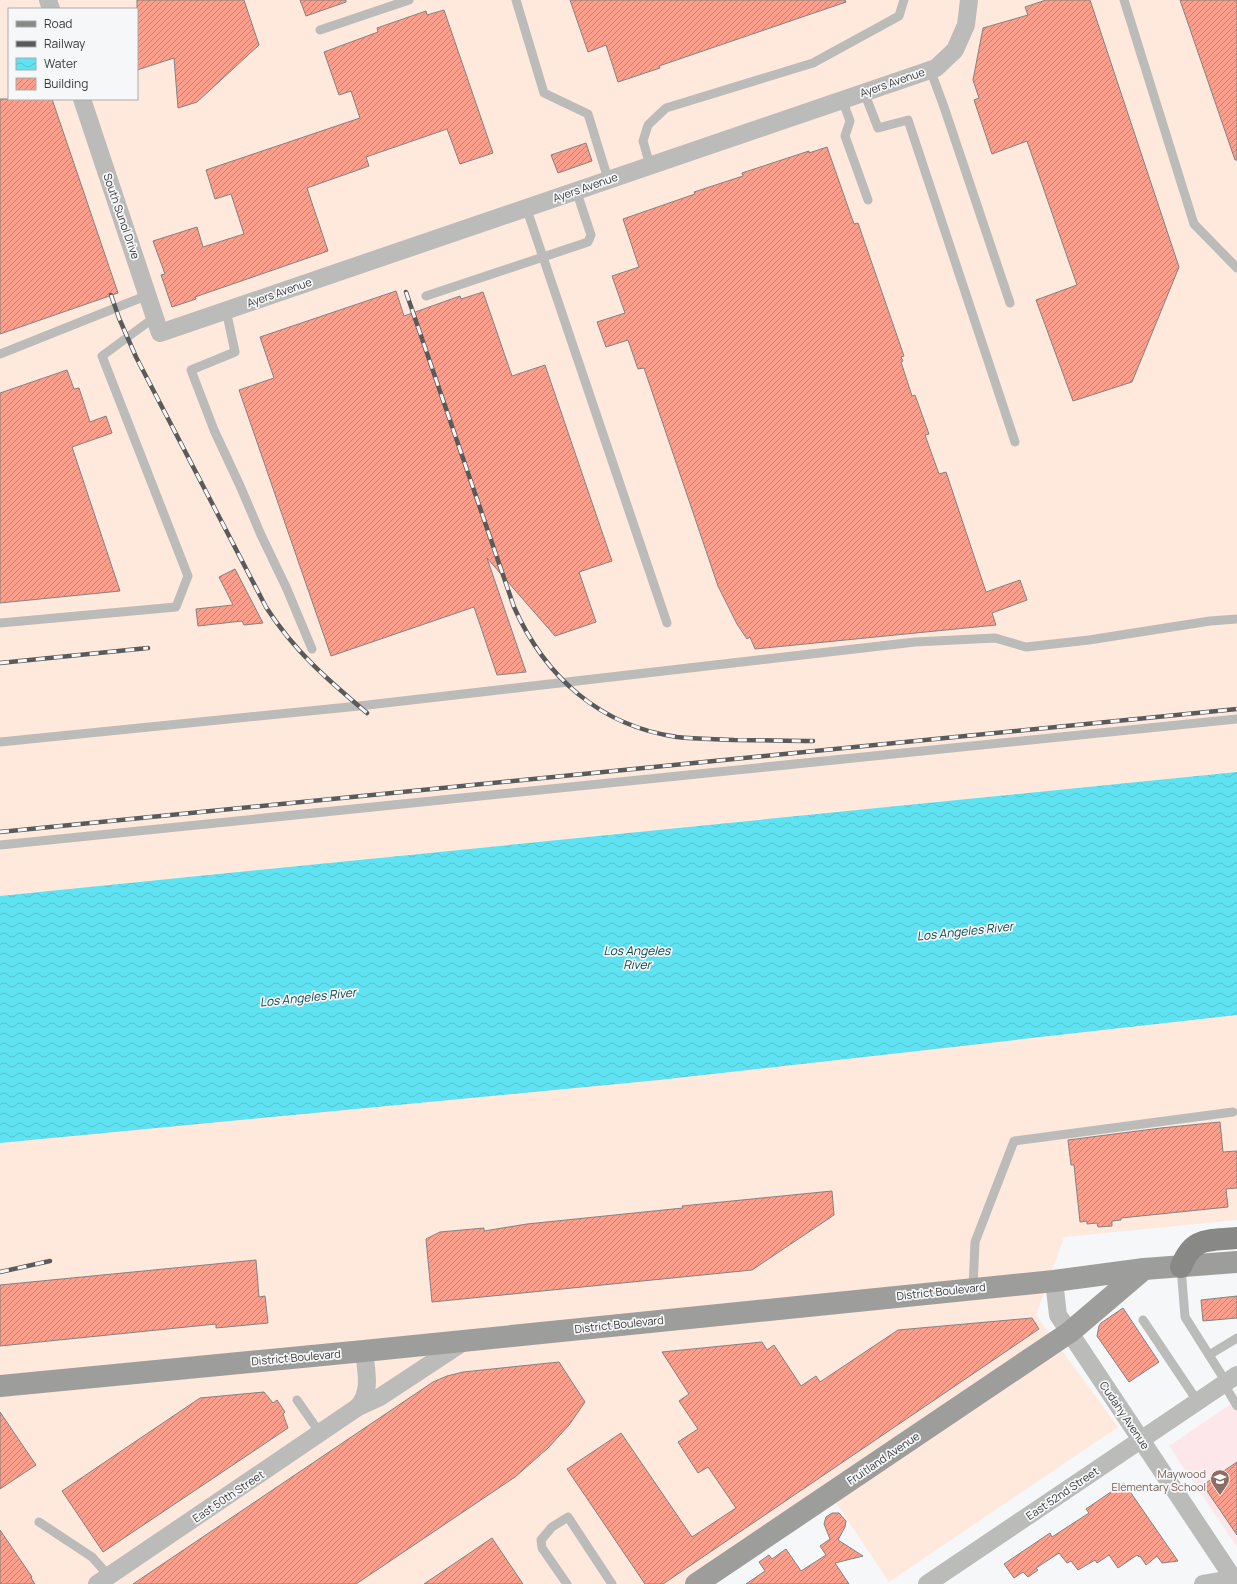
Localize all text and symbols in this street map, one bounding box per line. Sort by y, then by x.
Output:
legend [8,8,138,100]
text: Road [44,15,72,32]
text: Railway [44,35,86,52]
text: Water [44,55,78,72]
street label: Ayers Avenue [857,64,927,100]
text: Building [44,75,88,92]
street label: Ayers Avenue [550,169,620,205]
street label: South Sunol Drive [100,171,144,261]
street label: Ayers Avenue [244,274,314,310]
water label: Los Angeles River [916,917,1016,945]
water label: Los Angeles River [604,942,672,973]
water label: Los Angeles River [259,983,359,1011]
street label: District Boulevard [896,1279,986,1303]
street label: District Boulevard [574,1312,664,1336]
street label: District Boulevard [251,1346,341,1368]
street label: Cudahy Avenue [1097,1378,1154,1453]
street label: Fruitland Avenue [844,1428,923,1488]
street label: East 52nd Street [1023,1463,1101,1523]
street label: East 50th Street [189,1466,267,1526]
place label: Maywood Elementary School [1111,1466,1206,1494]
school or university icon: Maywood Elementary School [1209,1468,1231,1496]

